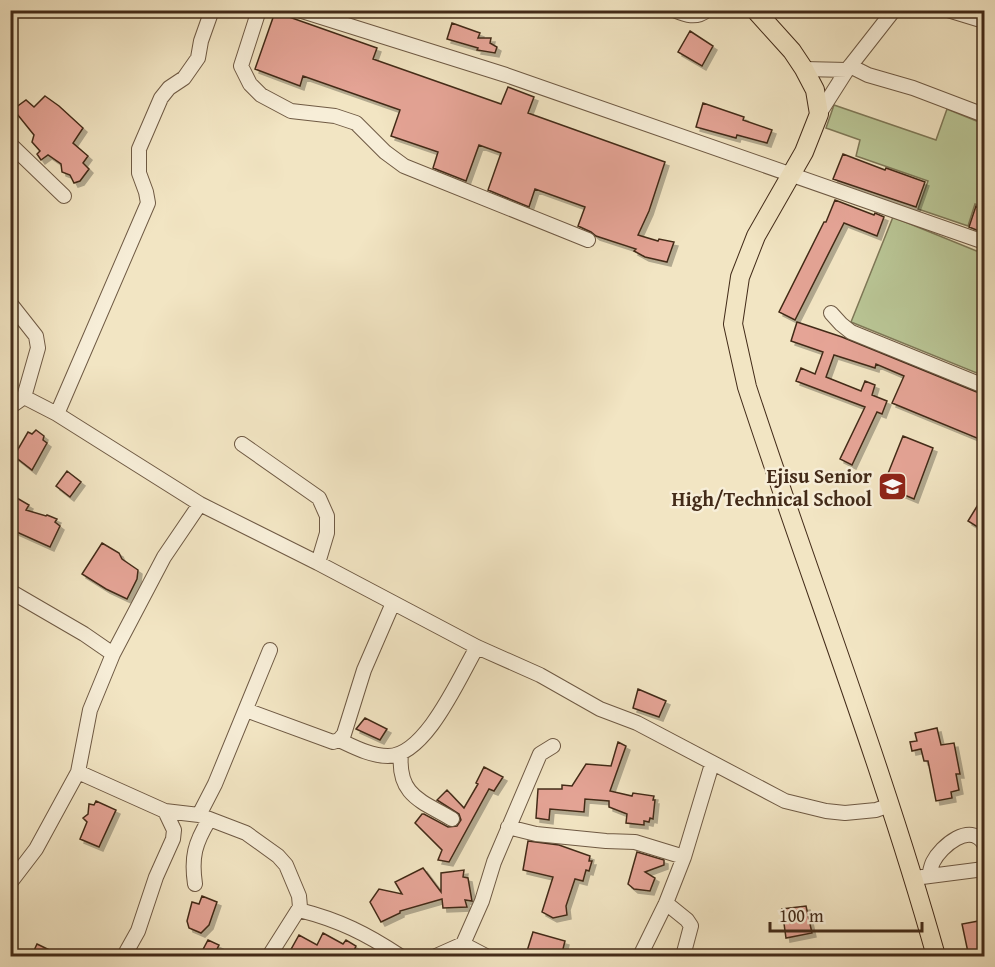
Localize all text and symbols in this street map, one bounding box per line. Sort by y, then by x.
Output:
place label: Ejisu Senior High/Technical School [672,461,872,513]
school or university icon: Ejisu Senior High/Technical School [877,471,909,503]
scale bar [770,895,922,933]
text: 100 m [779,902,824,929]

